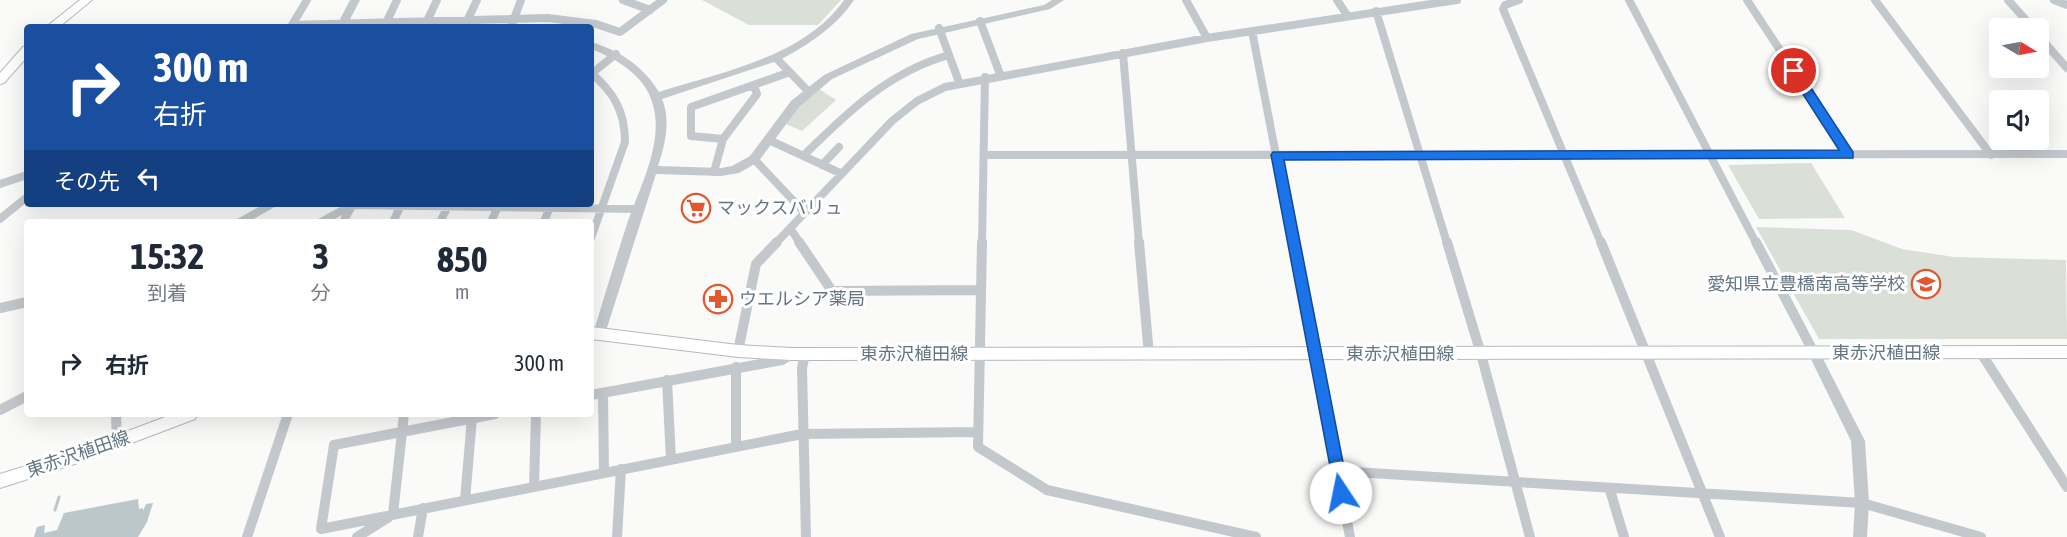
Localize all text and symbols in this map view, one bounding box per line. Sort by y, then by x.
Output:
north arrow [1989,18,2049,78]
map controls [1989,18,2049,150]
text: 300 m [153,43,248,91]
pin [1768,45,1819,96]
icon: right [54,48,132,126]
icon: arrive [1777,54,1810,87]
button: sound [1989,90,2049,150]
text: 右折 [153,99,207,130]
icon: left [132,162,165,195]
text: その先 [54,168,120,194]
supermarket icon: マックスバリュ [680,192,712,224]
place label: マックスバリュ [717,197,842,218]
text: 15:32 [130,235,204,277]
text: 3 [312,235,329,277]
text: 850 [437,238,488,280]
school or university icon: 愛知県立豊橋南高等学校 [1910,268,1942,300]
place label: 愛知県立豊橋南高等学校 [1707,273,1905,294]
text: m [455,280,470,303]
text: 到着 [147,281,187,304]
text: 分 [311,281,331,304]
pharmacy icon: ウエルシア薬局 [702,283,734,315]
place label: ウエルシア薬局 [739,288,865,309]
street label: 東赤沢植田線 [1832,342,1940,363]
street label: 東赤沢植田線 [860,343,968,364]
street label: 東赤沢植田線 [1346,343,1454,364]
icon: right [54,347,87,380]
text: 300 m [514,350,564,376]
text: 右折 [105,352,149,378]
street label: 東赤沢植田線 [23,426,132,481]
position arrow [1309,461,1373,525]

